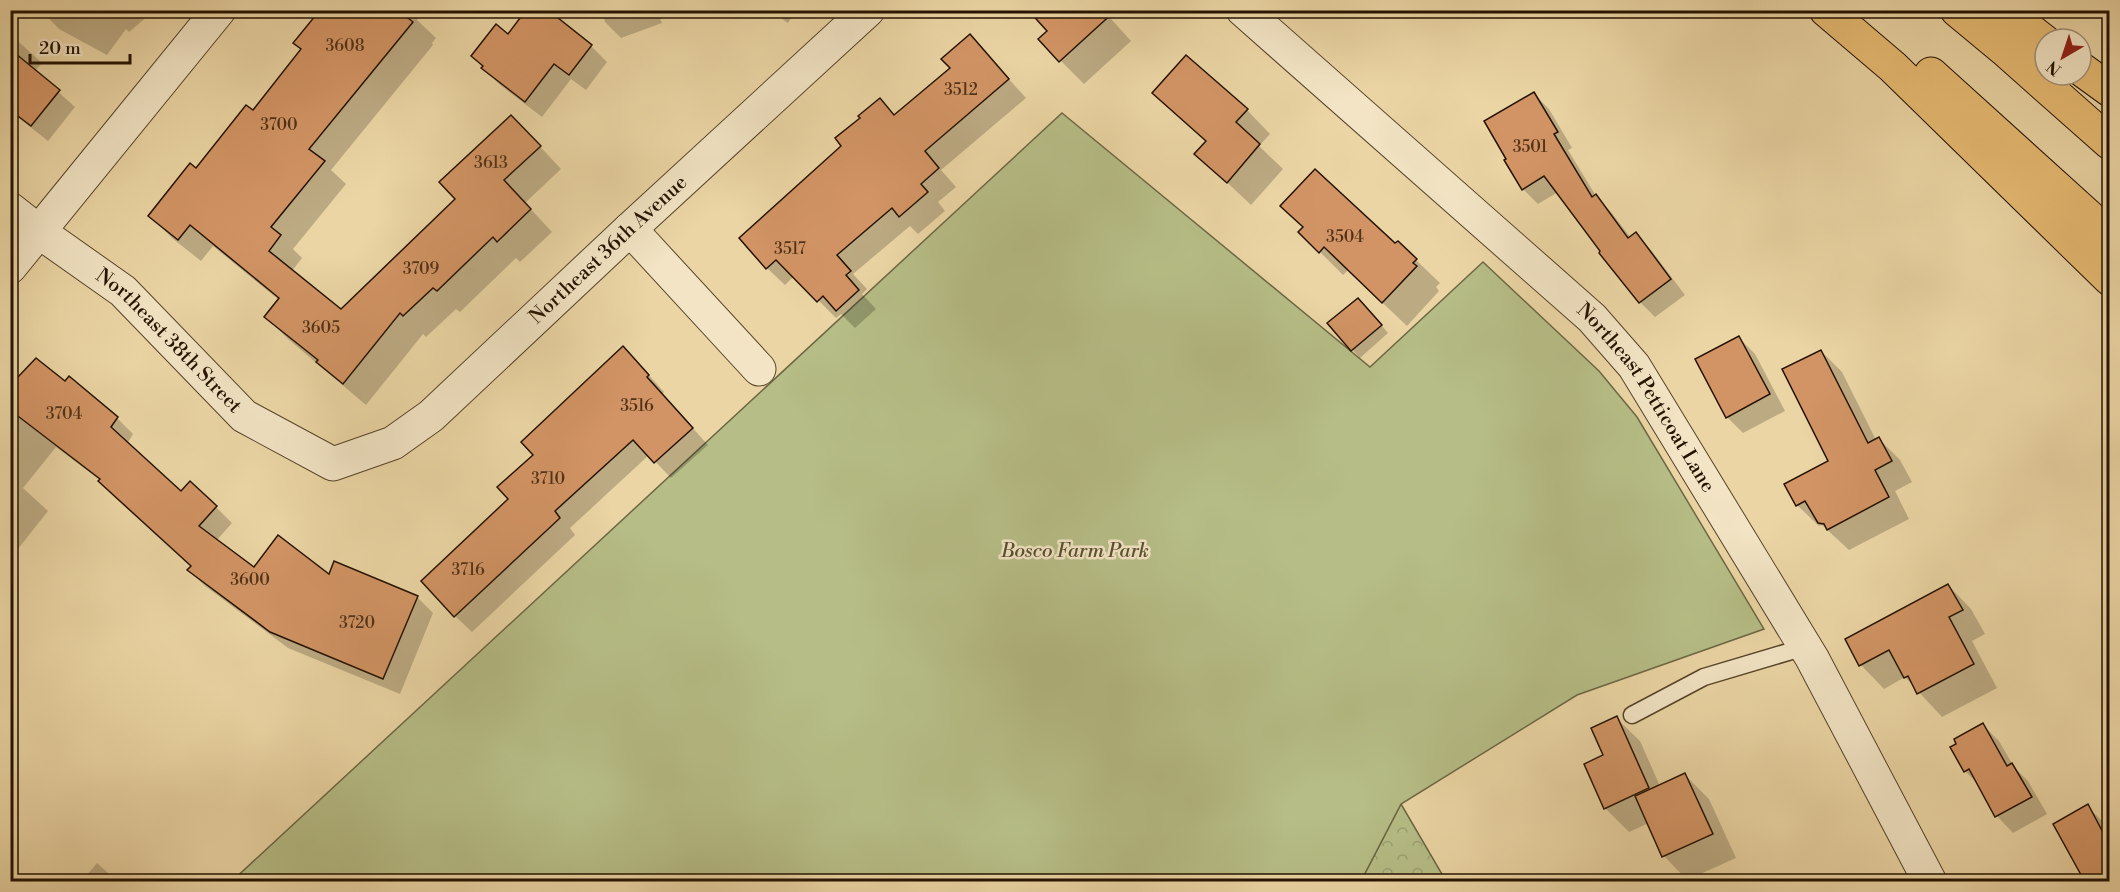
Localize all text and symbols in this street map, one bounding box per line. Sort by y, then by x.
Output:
scale bar [30,27,130,65]
north arrow [2033,27,2093,87]
house number: 3608 [326,36,365,56]
text: 20 m [39,37,81,60]
text: N [2043,56,2065,80]
house number: 3512 [944,80,978,100]
house number: 3700 [260,115,298,135]
house number: 3501 [1513,137,1547,157]
house number: 3613 [474,153,508,173]
street label: Northeast 36th Avenue [524,170,693,330]
house number: 3504 [1326,227,1364,247]
house number: 3517 [774,239,806,259]
house number: 3709 [403,259,440,279]
street label: Northeast 38th Street [91,263,247,418]
street label: Northeast Petticoat Lane [1571,298,1721,497]
house number: 3605 [302,318,340,338]
house number: 3516 [620,396,654,416]
house number: 3704 [46,404,83,424]
house number: 3710 [531,469,565,489]
park label: Bosco Farm Park [1000,539,1149,564]
house number: 3716 [451,560,485,580]
house number: 3600 [230,570,270,590]
house number: 3720 [339,613,375,633]

